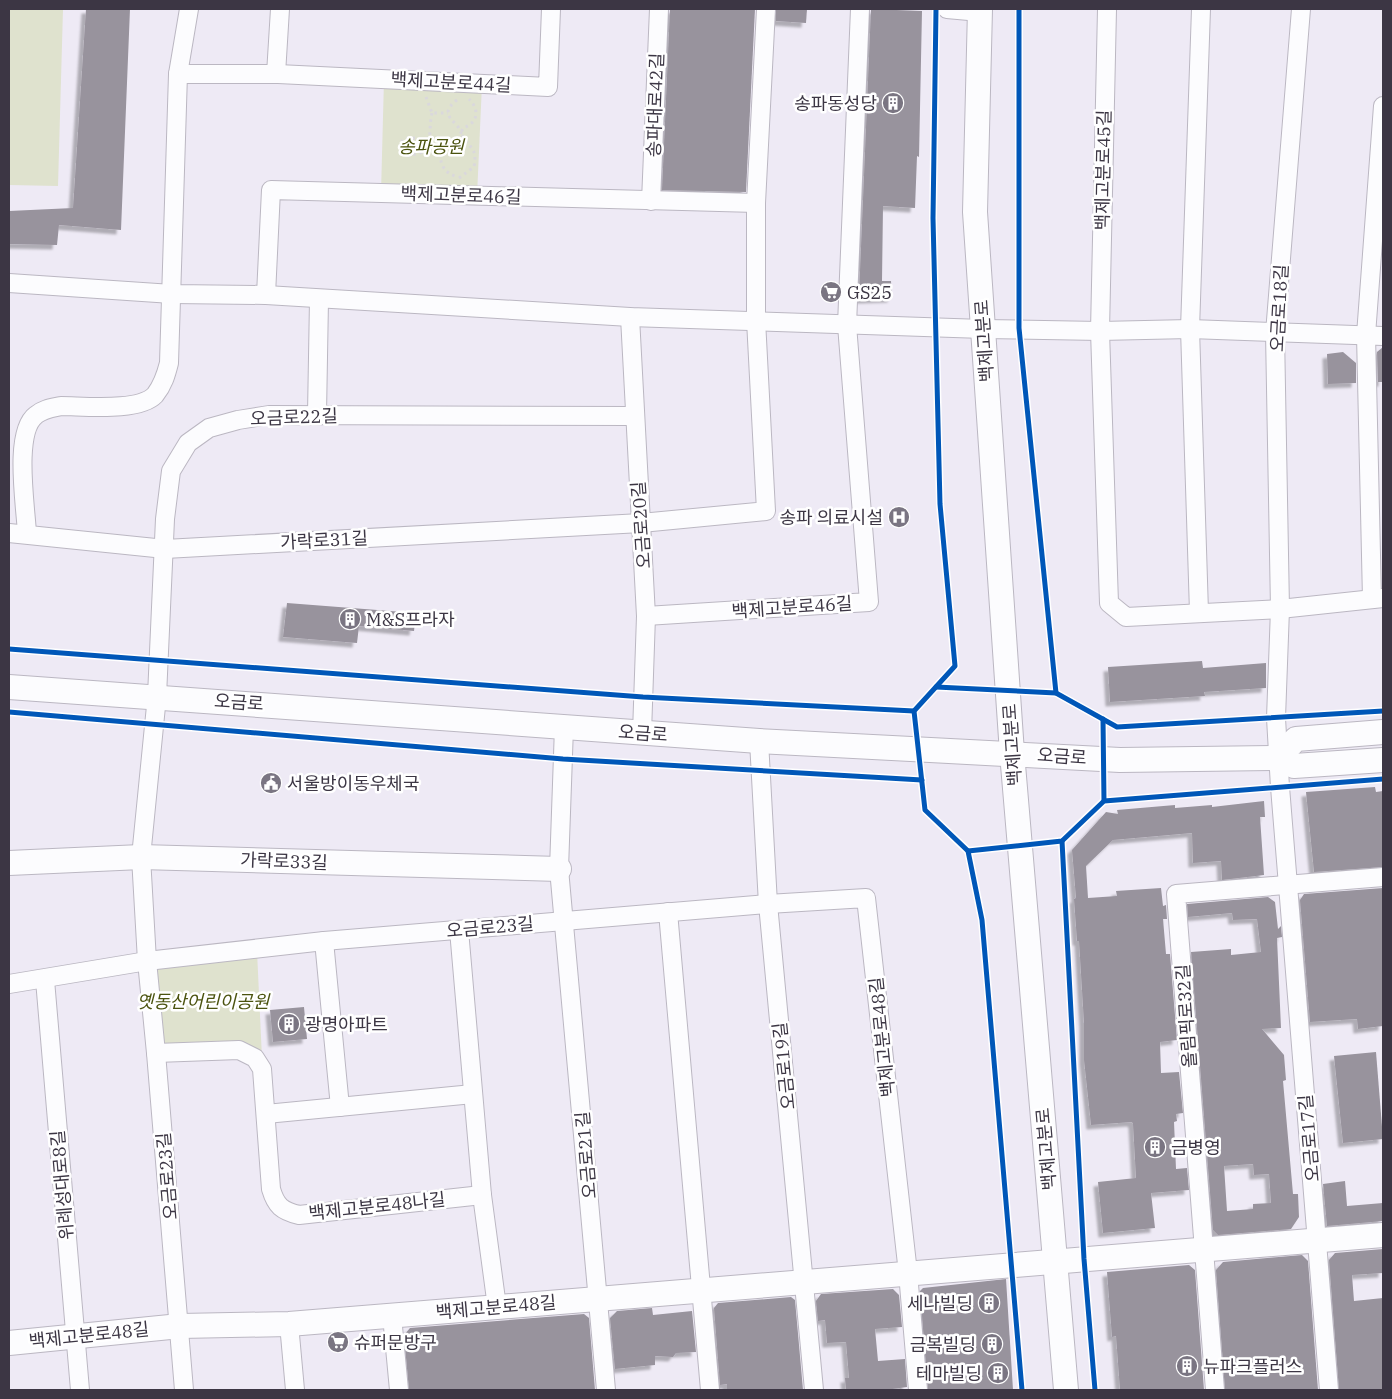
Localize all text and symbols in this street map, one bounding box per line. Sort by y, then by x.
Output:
street label: 송파대로42길 [642,52,668,158]
street label: 백제고분로44길 [390,67,512,97]
building icon: 송파동성당 [881,91,905,115]
place label: 송파동성당 [794,92,877,115]
street label: 백제고분로45길 [1090,109,1116,231]
park label: 송파공원 [398,135,466,158]
street label: 백제고분로46길 [400,181,522,209]
street label: 오금로18길 [1265,264,1293,352]
supermarket icon: GS25 [819,280,843,304]
place label: GS25 [847,281,892,304]
street label: 백제고분로 [970,299,998,383]
street label: 오금로22길 [250,404,338,430]
street label: 오금로20길 [626,480,656,570]
hospital icon: 송파 의료시설 [887,505,911,529]
place label: 송파 의료시설 [779,506,883,529]
street label: 가락로31길 [280,526,368,554]
street label: 백제고분로46길 [731,591,853,623]
building icon: M&S프라자 [338,607,362,631]
place label: M&S프라자 [366,608,455,631]
street label: 오금로 [213,689,265,715]
street label: 백제고분로 [998,703,1026,787]
street label: 오금로 [617,720,669,746]
street label: 오금로 [1036,743,1088,769]
public building icon: 서울방이동우체국 [259,771,283,795]
place label: 서울방이동우체국 [287,772,419,795]
street label: 가락로33길 [240,848,328,874]
street label: 오금로23길 [445,912,535,942]
street label: 올림픽로32길 [1171,963,1201,1069]
street label: 백제고분로48길 [864,976,900,1098]
park label: 옛동산어린이공원 [137,990,271,1013]
building icon: 광명아파트 [277,1012,301,1036]
place label: 광명아파트 [305,1013,388,1036]
street label: 오금로19길 [768,1021,800,1111]
street label: 오금로17길 [1294,1093,1324,1183]
street label: 백제고분로 [1031,1107,1061,1191]
street label: 오금로21길 [571,1110,601,1200]
street label: 위례성대로8길 [46,1129,78,1241]
street label: 오금로23길 [152,1131,182,1221]
building icon: 금병영 [1143,1135,1167,1159]
place label: 금병영 [1171,1136,1221,1159]
street label: 백제고분로48나길 [307,1187,447,1225]
street label: 백제고분로48길 [435,1290,557,1324]
building icon: 세나빌딩 [977,1291,1001,1315]
place label: 세나빌딩 [907,1292,973,1315]
street label: 백제고분로48길 [28,1317,150,1353]
supermarket icon: 슈퍼문방구 [326,1330,350,1354]
place label: 슈퍼문방구 [354,1331,437,1354]
building icon: 금복빌딩 [980,1332,1004,1356]
place label: 금복빌딩 [910,1333,976,1356]
building icon: 뉴파크플러스 [1175,1354,1199,1378]
place label: 뉴파크플러스 [1203,1355,1302,1378]
building icon: 테마빌딩 [986,1361,1010,1385]
place label: 테마빌딩 [916,1362,982,1385]

